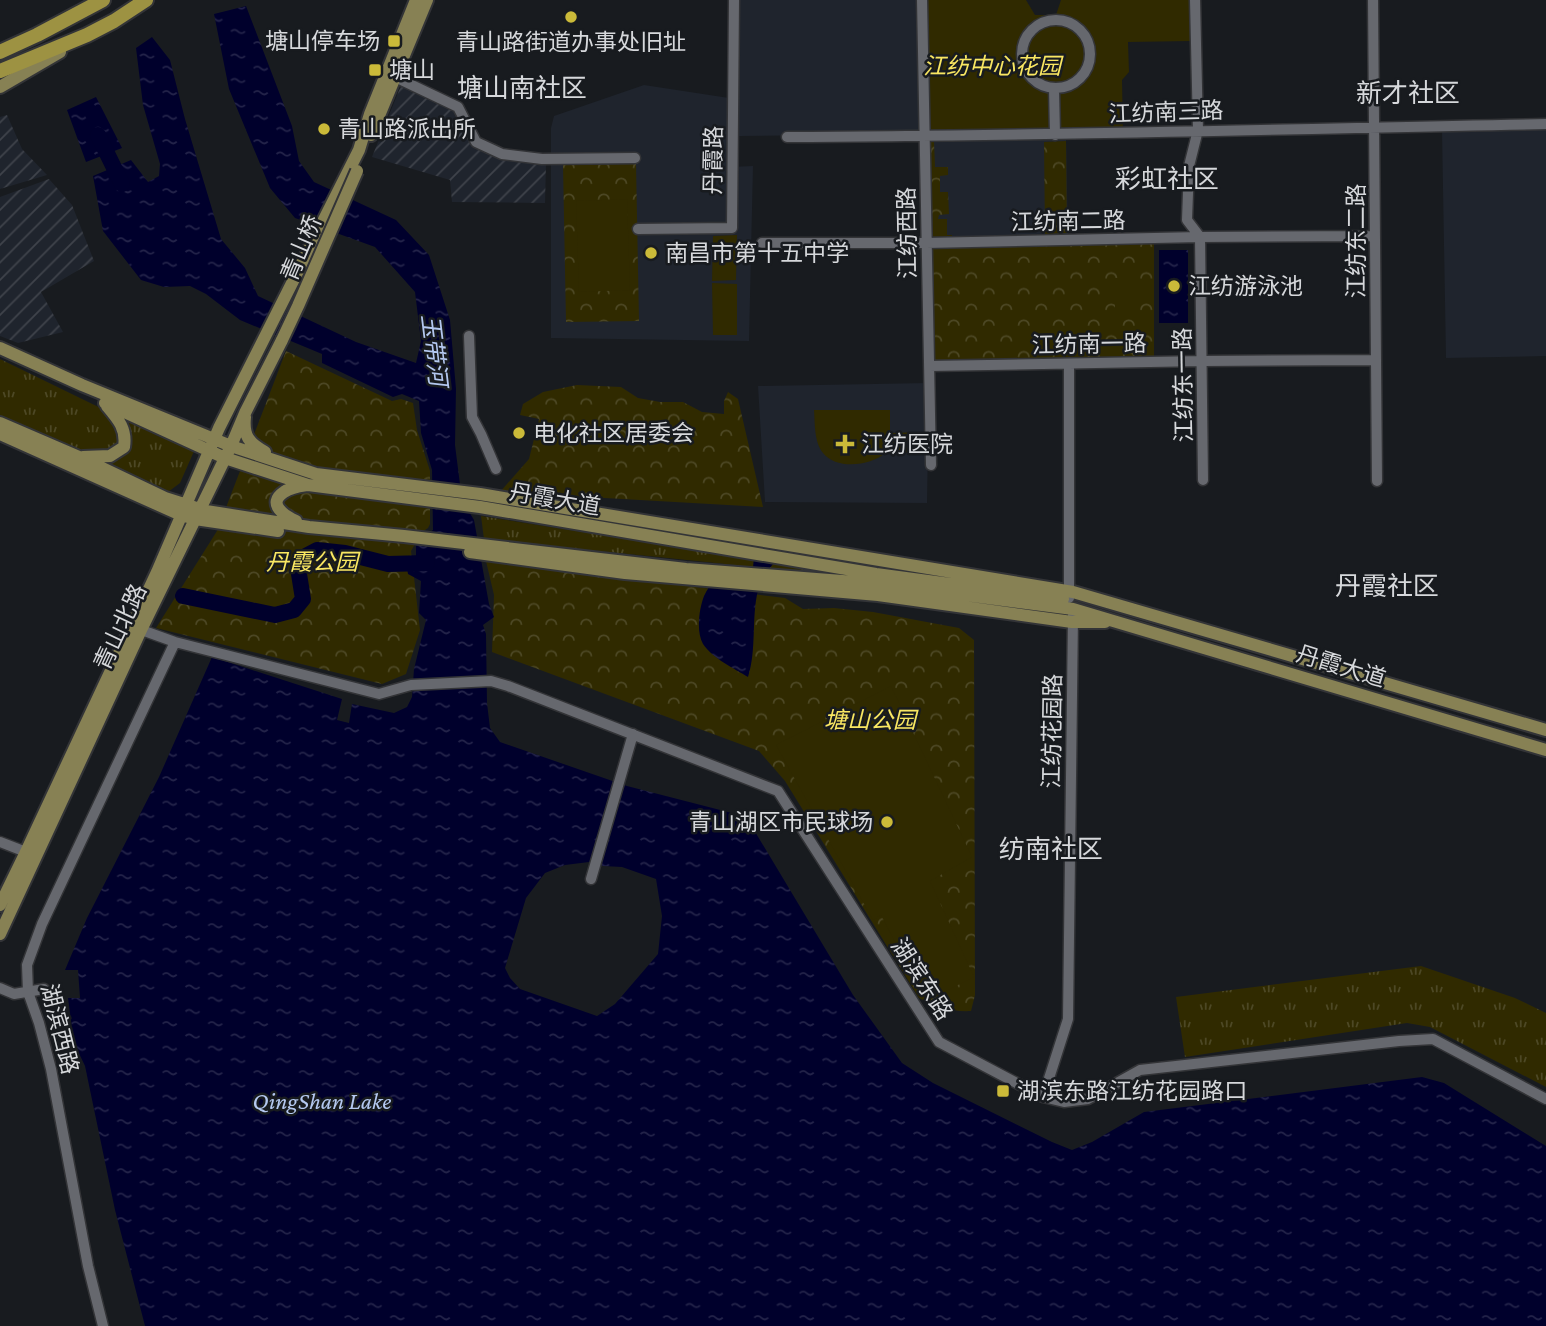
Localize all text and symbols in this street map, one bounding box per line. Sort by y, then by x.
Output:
marker: 青山路街道办事处旧址 [563,9,579,25]
place label: 塘山停车场 [265,28,380,54]
place label: 青山路街道办事处旧址 [456,29,686,55]
marker: 塘山停车场 [386,33,402,49]
park label: 江纺中心花园 [923,53,1064,79]
place label: 塘山 [389,57,435,83]
marker: 塘山 [367,62,383,78]
district label: 塘山南社区 [457,74,587,103]
district label: 新才社区 [1356,79,1460,108]
street label: 江纺南三路 [1108,97,1224,127]
place label: 青山路派出所 [338,116,476,142]
marker: 青山路派出所 [316,121,332,137]
street label: 丹霞路 [699,125,727,195]
district label: 彩虹社区 [1115,165,1219,194]
street label: 江纺东二路 [1343,184,1369,299]
street label: 江纺西路 [893,187,921,279]
street label: 江纺南二路 [1010,207,1126,235]
street label: 青山桥 [276,211,326,285]
place label: 南昌市第十五中学 [665,240,849,266]
marker: 南昌市第十五中学 [643,245,659,261]
place label: 江纺游泳池 [1188,273,1303,299]
marker: 江纺游泳池 [1166,278,1182,294]
water label: 玉带河 [417,313,453,391]
street label: 江纺东一路 [1169,327,1197,443]
street label: 江纺南一路 [1031,330,1147,358]
place label: 电化社区居委会 [533,420,694,446]
marker: 电化社区居委会 [511,425,527,441]
place label: 江纺医院 [861,431,953,457]
marker: 江纺医院 [835,434,855,454]
street label: 丹霞大道 [507,478,603,520]
park label: 丹霞公园 [266,549,361,575]
district label: 丹霞社区 [1335,572,1439,601]
street label: 青山北路 [89,580,151,674]
street label: 丹霞大道 [1293,640,1389,692]
street label: 江纺花园路 [1038,673,1066,789]
park label: 塘山公园 [824,707,919,733]
place label: 青山湖区市民球场 [689,809,873,835]
marker: 青山湖区市民球场 [879,814,895,830]
district label: 纺南社区 [999,835,1103,864]
street label: 湖滨东路 [886,933,958,1025]
street label: 湖滨西路 [36,981,84,1077]
place label: 湖滨东路江纺花园路口 [1017,1078,1247,1104]
marker: 湖滨东路江纺花园路口 [995,1083,1011,1099]
water label: QingShan Lake [253,1087,391,1114]

